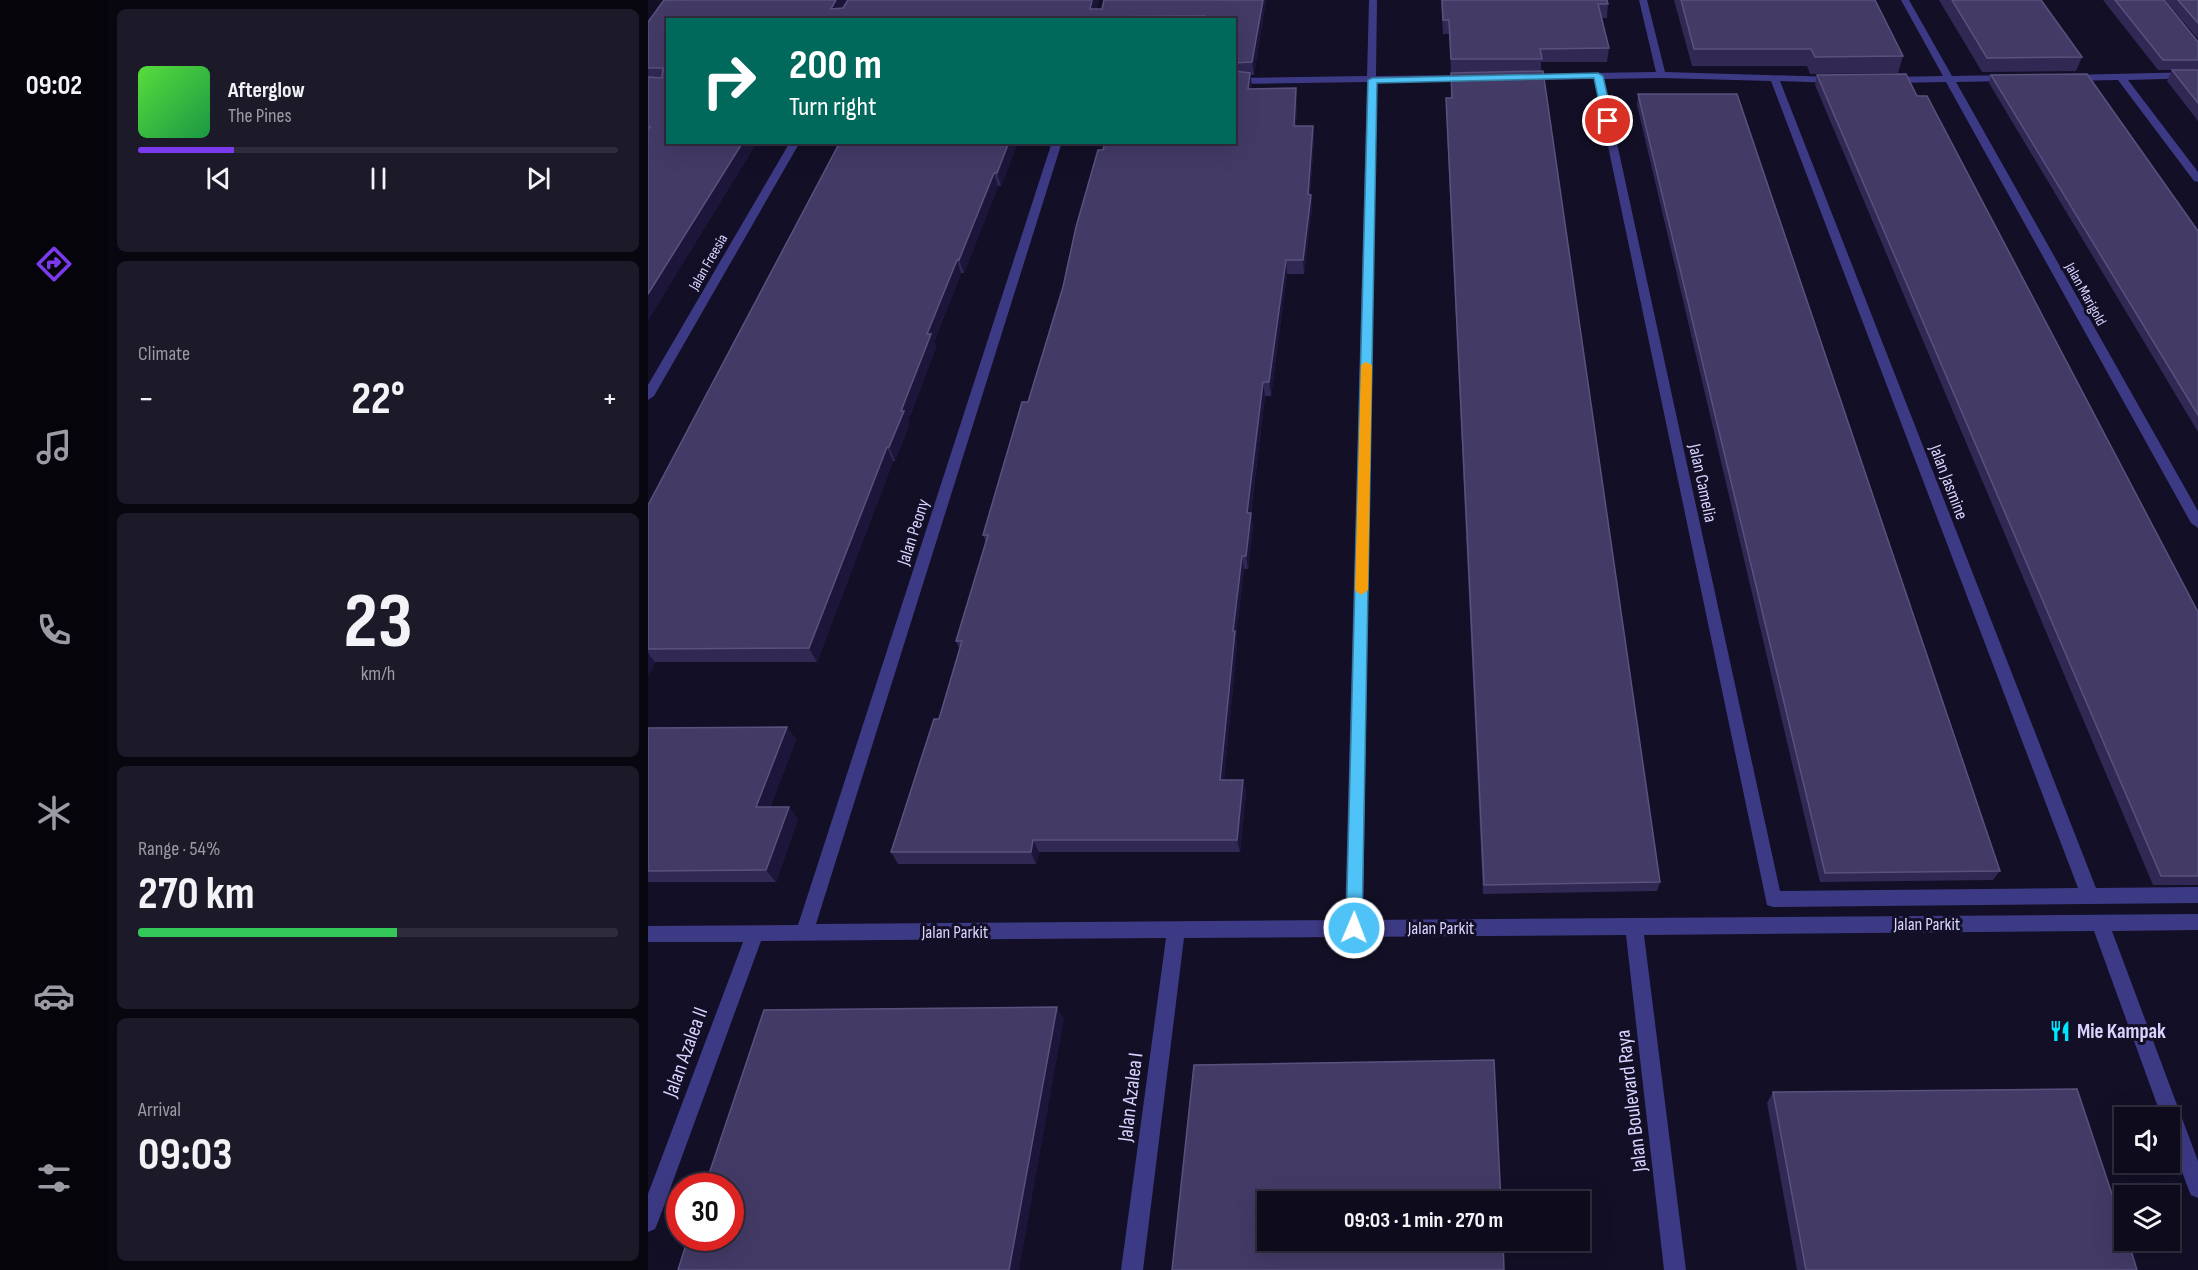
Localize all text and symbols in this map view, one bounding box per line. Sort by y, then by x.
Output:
text: 200 m [789,40,882,91]
icon: right [690,42,768,120]
text: 09:02 [26,70,82,102]
text: Afterglow [228,77,305,104]
text: Turn right [789,91,876,123]
pin [1582,95,1633,146]
text: The Pines [228,104,292,128]
icon: arrive [1591,104,1624,137]
icon: previous [202,162,235,195]
icon: pause [362,162,395,195]
icon: next [522,162,555,195]
street label: Jalan Freesia [684,230,732,295]
icon: directions [33,243,75,285]
street label: Jalan Marigold [2060,258,2111,329]
text: Climate [138,342,190,366]
text: 22° [351,372,405,427]
text: − [138,379,154,419]
text: + [602,379,618,419]
icon: music [33,426,75,468]
street label: Jalan Camelia [1684,441,1721,524]
street label: Jalan Jasmine [1924,441,1972,523]
street label: Jalan Peony [893,496,934,569]
text: 23 [343,576,413,669]
icon: phone [33,609,75,651]
text: km/h [361,662,395,686]
icon: climate [33,792,75,834]
text: Range · 54% [138,837,220,861]
text: 270 km [138,867,254,922]
position arrow [1322,896,1386,960]
street label: Jalan Parkit [1893,914,1961,935]
street label: Jalan Parkit [1407,918,1475,939]
street label: Jalan Parkit [921,922,989,943]
icon: car [33,975,75,1017]
street label: Jalan Azalea II [657,1004,713,1101]
restaurant icon: Mie Kampak [2048,1019,2072,1043]
place label: Mie Kampak [2077,1019,2166,1044]
street label: Jalan Boulevard Raya [1610,1029,1653,1174]
street label: Jalan Azalea I [1113,1051,1148,1144]
text: Arrival [138,1098,181,1122]
map controls [2114,1107,2180,1251]
button: sound [2114,1107,2180,1173]
text: 09:03 [138,1128,232,1183]
icon: filters [33,1157,75,1199]
speed limit sign: 30 [666,1173,744,1251]
button: layers [2114,1185,2180,1251]
text: 09:03 · 1 min · 270 m [1344,1207,1503,1234]

